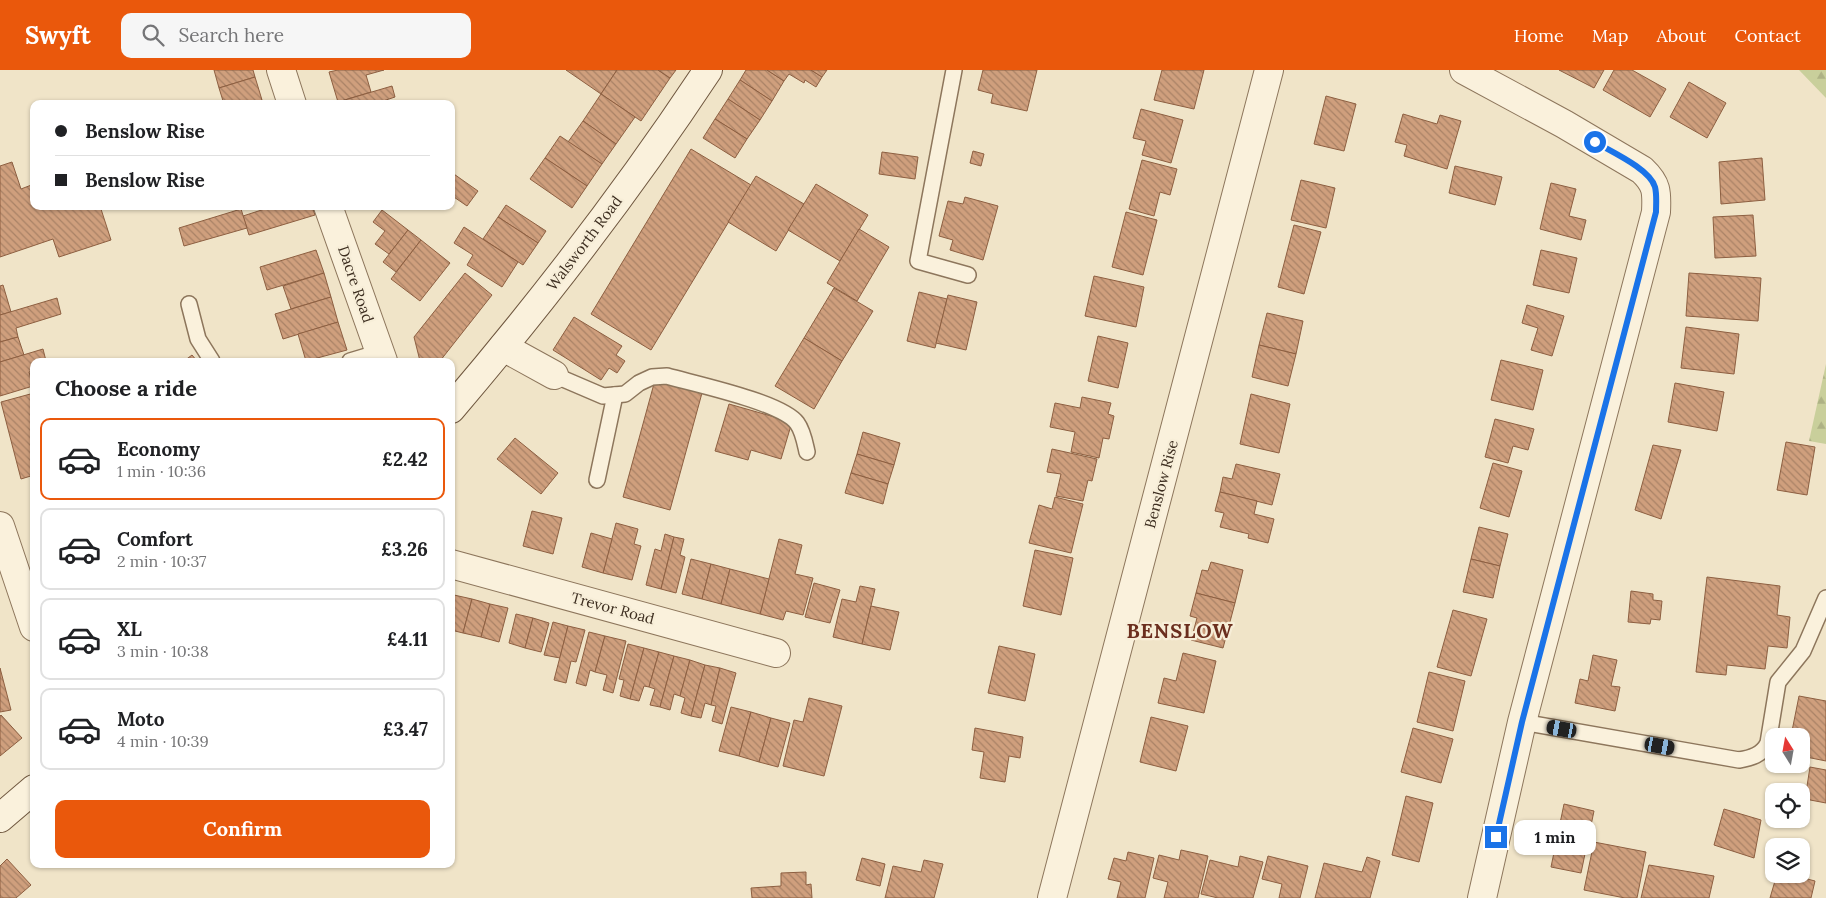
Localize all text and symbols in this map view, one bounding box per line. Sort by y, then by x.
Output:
search box [121,13,471,58]
text: Swyft [25,20,91,51]
icon: search [139,21,167,49]
text: Search here [179,23,284,47]
text: Home [1514,24,1564,47]
text: Map [1592,24,1628,47]
text: About [1656,24,1706,47]
text: Contact [1734,24,1801,47]
text: Benslow Rise [85,119,205,143]
route start [1584,131,1606,153]
text: Benslow Rise [85,168,205,192]
street label: Walsworth Road [542,192,626,294]
street label: Dacre Road [334,243,378,325]
text: Choose a ride [55,374,197,402]
icon: car [57,437,102,482]
text: Economy [117,437,200,461]
street label: Benslow Rise [1140,438,1182,530]
text: £2.42 [382,447,428,471]
text: 1 min · 10:36 [117,461,206,481]
icon: car [57,527,102,572]
text: Comfort [117,527,193,551]
text: £3.26 [381,537,428,561]
text: 2 min · 10:37 [117,551,206,571]
street label: Trevor Road [569,588,657,628]
icon: car [57,617,102,662]
text: XL [117,617,142,641]
district label: BENSLOW [1126,618,1234,643]
text: £4.11 [387,627,428,651]
text: 3 min · 10:38 [117,641,209,661]
icon: car [57,707,102,752]
text: Moto [117,707,164,731]
text: £3.47 [383,717,428,741]
car [1545,719,1578,739]
north arrow [1765,728,1810,772]
map controls [1765,728,1810,883]
text: 4 min · 10:39 [117,731,209,751]
car [1643,736,1676,756]
button: locate [1765,783,1810,828]
button: Confirm [55,800,430,858]
callout: 1 min [1514,820,1596,854]
route end [1485,826,1507,848]
text: 1 min [1535,827,1575,847]
button: layers [1765,838,1810,883]

